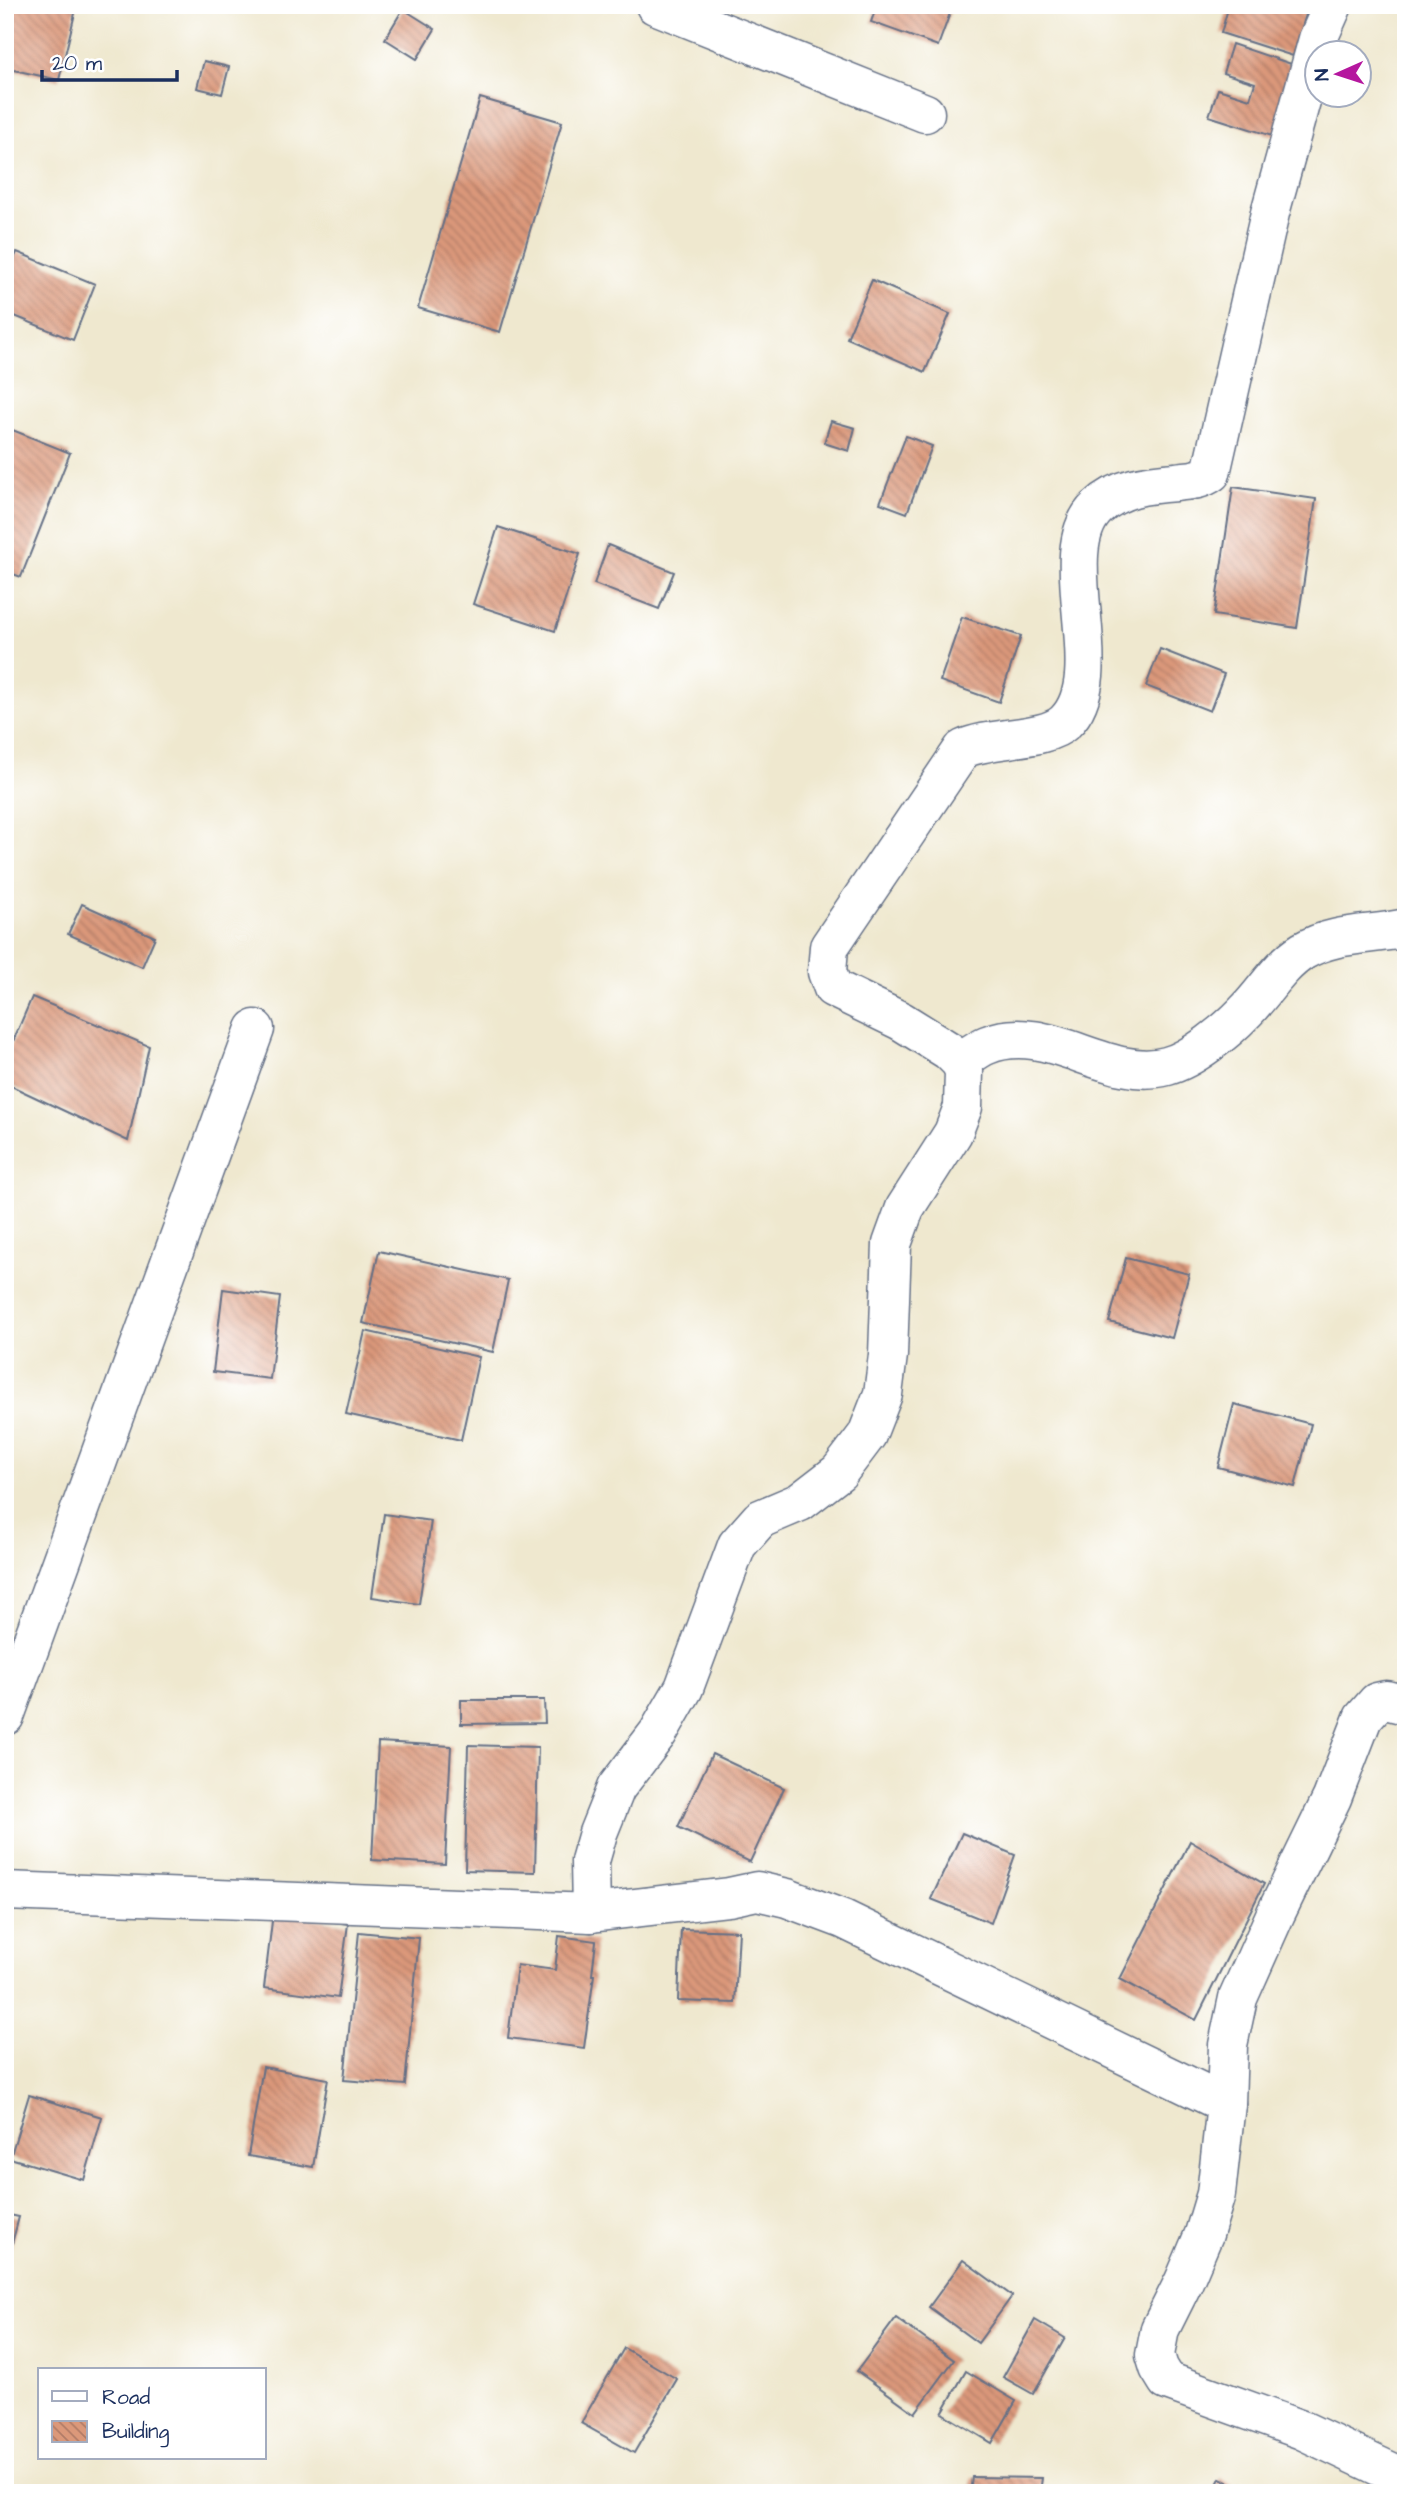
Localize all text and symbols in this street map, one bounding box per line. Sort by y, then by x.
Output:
scale bar [42,38,177,82]
north arrow [1302,38,1372,108]
text: 20 m [52,49,103,78]
text: N [1309,68,1336,81]
legend [38,2368,266,2460]
text: Road [102,2383,150,2412]
text: Building [102,2417,170,2448]

